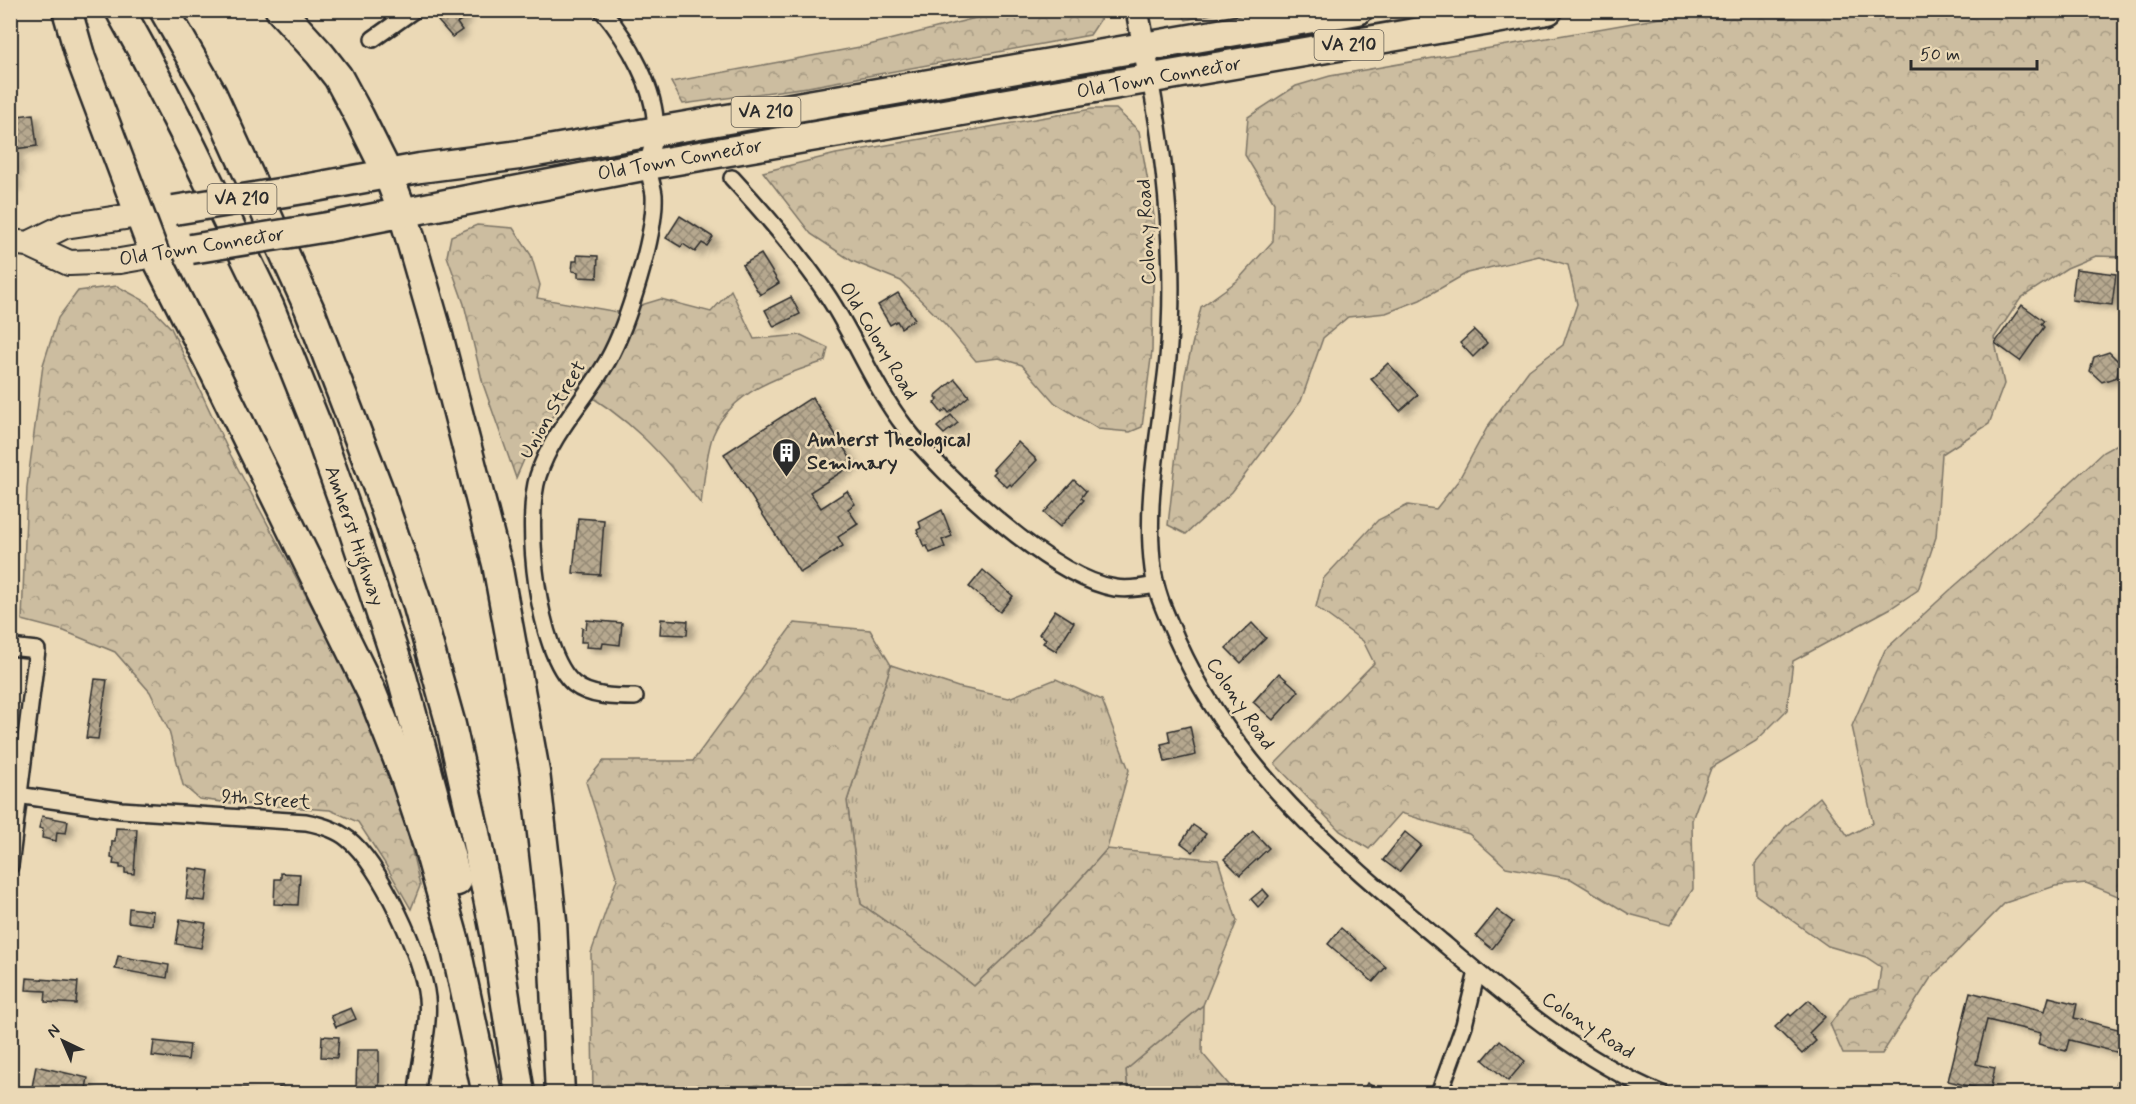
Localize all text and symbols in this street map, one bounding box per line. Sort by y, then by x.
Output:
road number: VA 210 [1314,30,1384,60]
scale bar [1911,33,2037,71]
text: 50 m [1920,43,1960,67]
street label: Old Town Connector [1074,50,1244,106]
road number: VA 210 [732,97,801,127]
street label: Old Town Connector [595,132,765,188]
street label: Colony Road [1131,178,1163,286]
road number: VA 210 [208,184,276,214]
street label: Old Town Connector [117,221,287,273]
street label: Old Colony Road [832,277,924,405]
street label: Union Street [513,356,593,464]
place label: Amherst Theological Seminary [807,427,970,477]
building icon: Amherst Theological Seminary [770,436,802,478]
street label: Amherst Highway [315,462,391,610]
street label: Colony Road [1199,652,1281,756]
street label: 9th Street [220,783,312,817]
street label: Colony Road [1536,986,1640,1066]
north arrow [33,1011,93,1071]
text: N [42,1020,65,1043]

